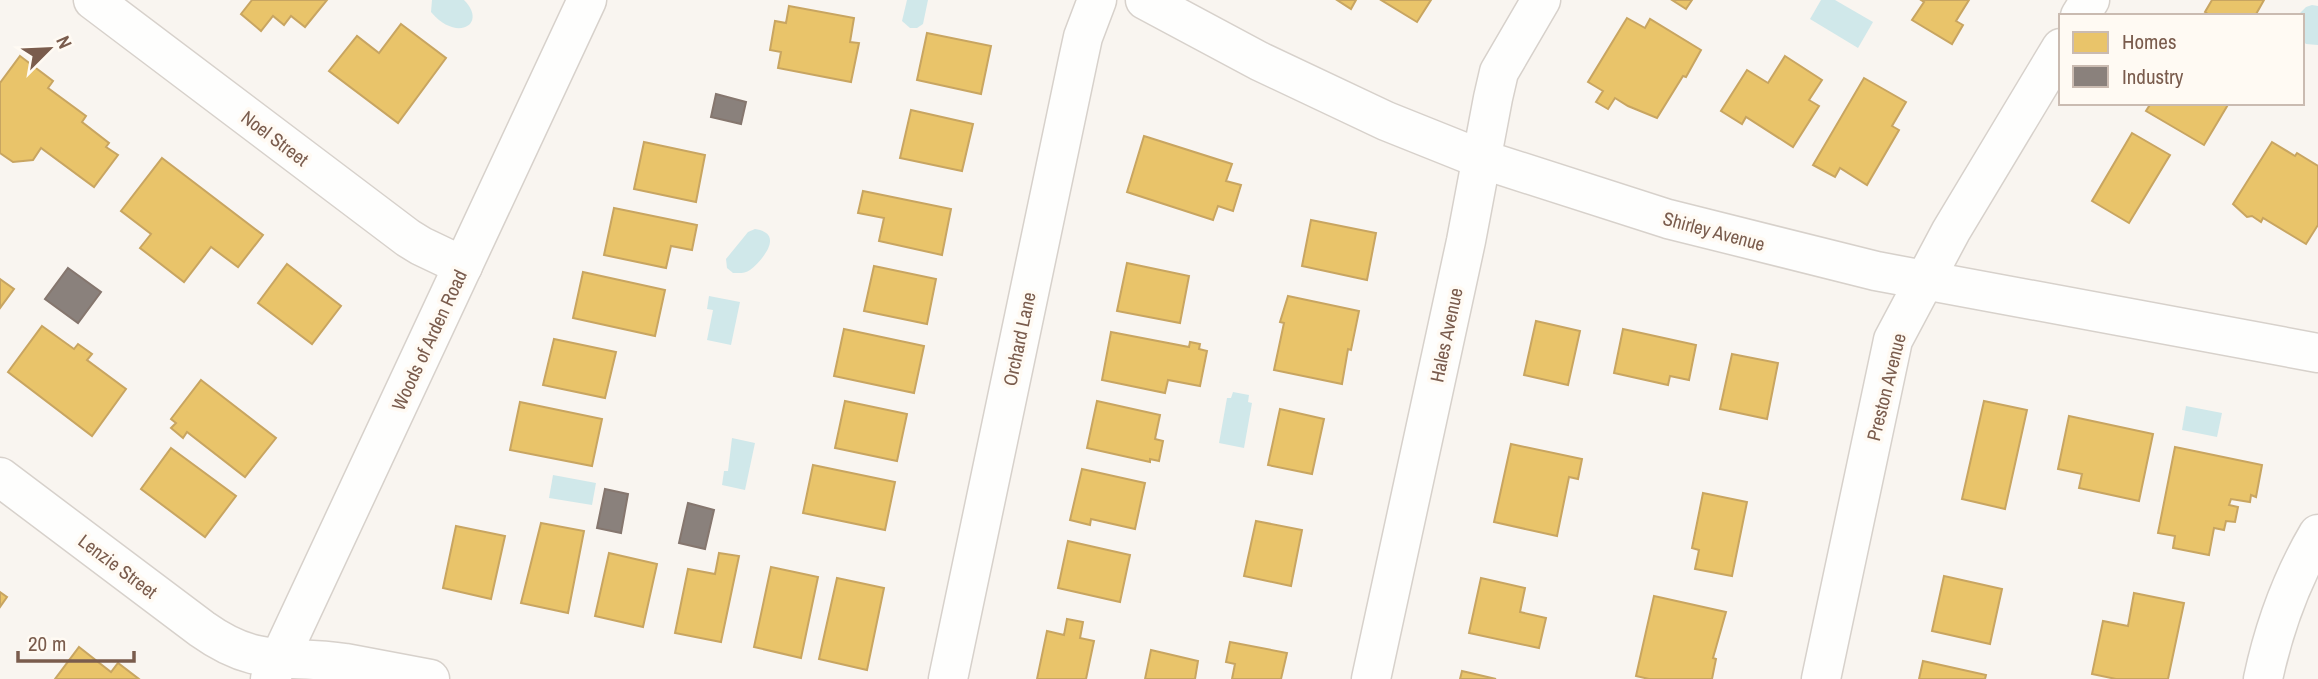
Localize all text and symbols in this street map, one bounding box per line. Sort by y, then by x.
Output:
north arrow [14,14,84,84]
legend [2059,14,2304,105]
text: Homes [2122,27,2177,56]
text: N [50,32,79,53]
text: Industry [2122,62,2184,91]
street label: Noel Street [236,104,314,172]
street label: Shirley Avenue [1660,205,1768,257]
street label: Woods of Arden Road [385,266,473,414]
street label: Hales Avenue [1423,285,1469,385]
street label: Orchard Lane [996,290,1042,388]
street label: Preston Avenue [1860,331,1912,443]
street label: Lenzie Street [73,528,163,605]
scale bar [18,620,133,664]
text: 20 m [28,629,66,658]

